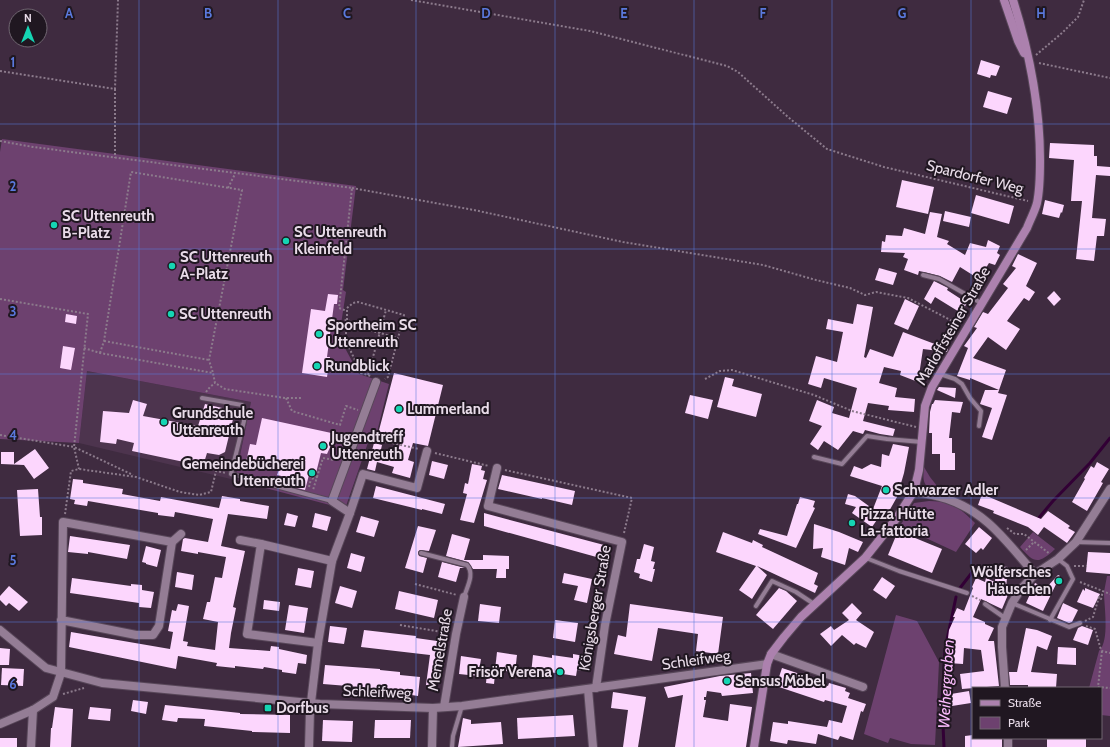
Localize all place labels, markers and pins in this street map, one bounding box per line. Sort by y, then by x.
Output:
place label: SC Uttenreuth B-Platz [62,207,154,242]
marker: SC Uttenreuth B-Platz [49,220,59,230]
place label: SC Uttenreuth Kleinfeld [294,223,386,258]
marker: SC Uttenreuth Kleinfeld [281,236,291,246]
place label: SC Uttenreuth A-Platz [180,248,272,283]
marker: SC Uttenreuth A-Platz [167,261,177,271]
place label: SC Uttenreuth [179,305,271,323]
marker: SC Uttenreuth [166,309,176,319]
place label: Sportheim SC Uttenreuth [327,316,417,351]
marker: Sportheim SC Uttenreuth [314,329,324,339]
place label: Rundblick [325,357,390,375]
marker: Rundblick [312,361,322,371]
place label: Lummerland [407,400,490,418]
place label: Grundschule Uttenreuth [172,404,253,439]
marker: Lummerland [394,404,404,414]
marker: Grundschule Uttenreuth [159,417,169,427]
place label: Jugendtreff Uttenreuth [330,428,403,463]
marker: Jugendtreff Uttenreuth [318,441,328,451]
place label: Gemeindebücherei Uttenreuth [182,455,304,490]
marker: Gemeindebücherei Uttenreuth [307,468,317,478]
place label: Schwarzer Adler [894,481,998,499]
marker: Schwarzer Adler [881,485,891,495]
place label: Pizza Hütte La-fattoria [860,505,935,540]
marker: Pizza Hütte La-fattoria [847,518,857,528]
place label: Wölfersches Häuschen [972,563,1051,598]
marker: Wölfersches Häuschen [1054,576,1064,586]
place label: Frisör Verena [468,663,553,681]
marker: Frisör Verena [555,667,565,677]
place label: Sensus Möbel [735,672,825,690]
marker: Sensus Möbel [722,676,732,686]
place label: Dorfbus [276,699,329,717]
marker: Dorfbus [263,703,273,713]

